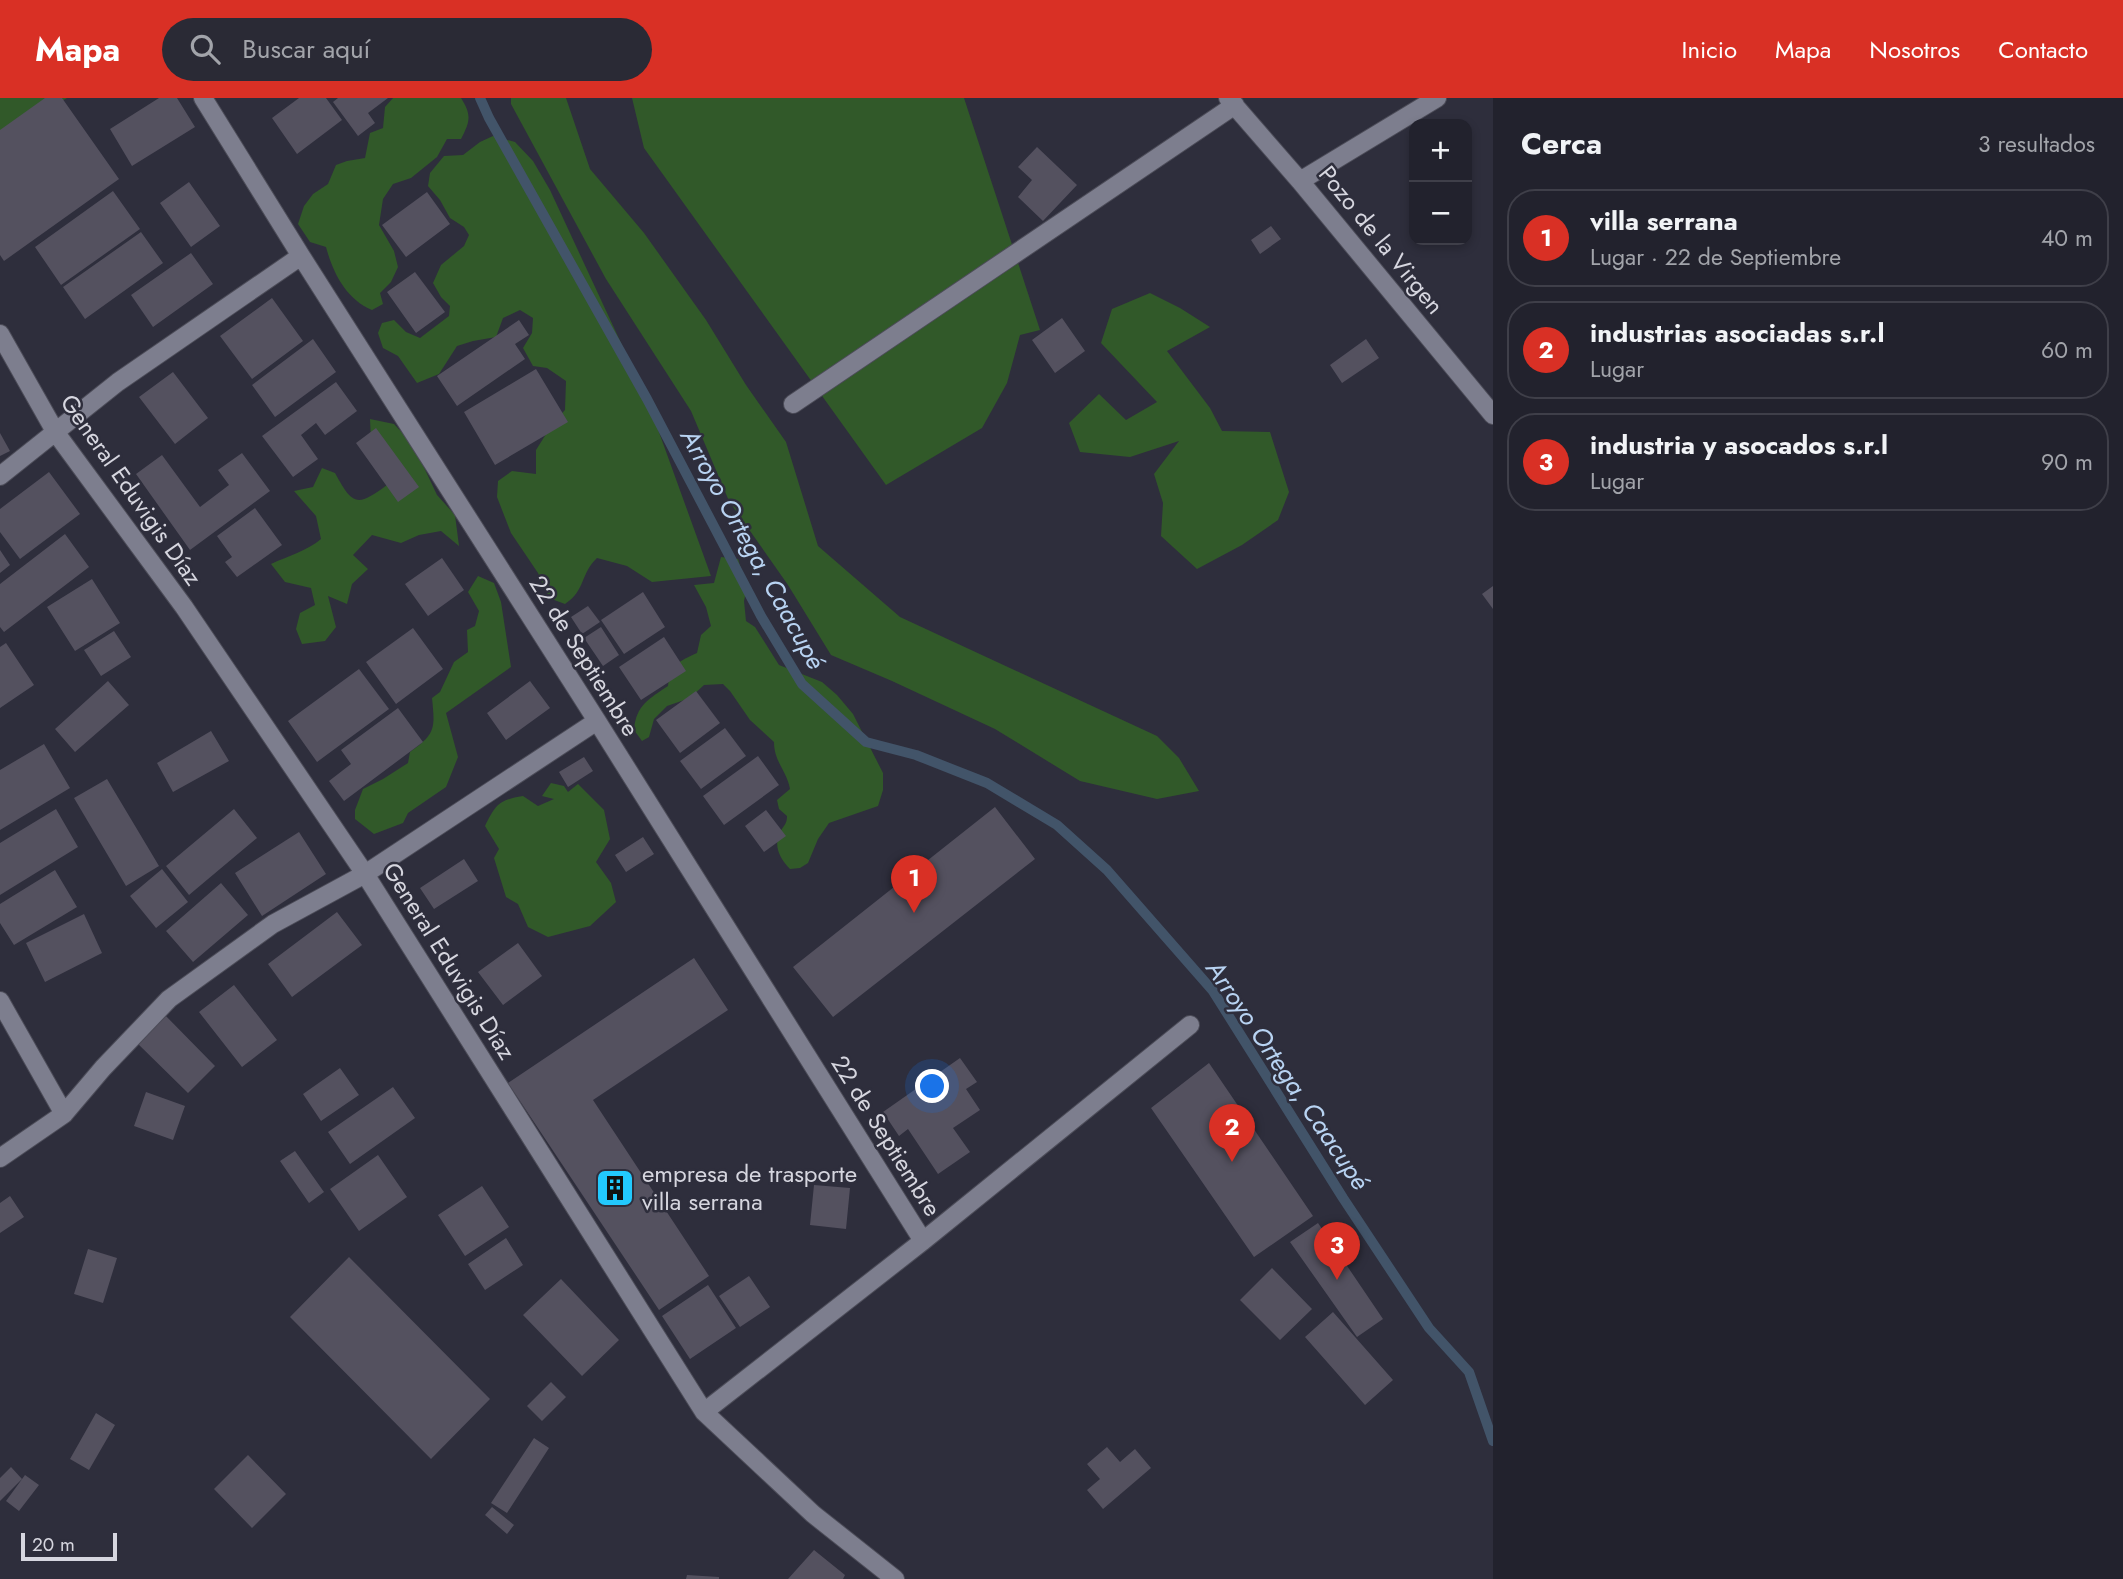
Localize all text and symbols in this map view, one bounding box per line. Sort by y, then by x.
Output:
search box [162,18,652,81]
text: Mapa [35,26,120,73]
icon: search [186,30,224,68]
text: Buscar aquí [242,30,370,68]
text: Inicio [1682,32,1737,67]
text: Mapa [1775,32,1831,67]
text: Nosotros [1869,32,1960,67]
text: Contacto [1998,32,2088,67]
map controls [1409,119,1472,245]
button: + [1409,119,1472,182]
text: Cerca [1521,122,1602,165]
text: 3 resultados [1978,127,2095,161]
street label: Pozo de la Virgen [1310,158,1452,322]
button: − [1409,182,1472,245]
text: villa serrana [1590,202,1738,240]
text: 1 [1540,221,1552,255]
text: 40 m [2041,221,2093,255]
text: Lugar · 22 de Septiembre [1590,240,1841,274]
text: industrias asociadas s.r.l [1590,314,1884,352]
text: 2 [1538,333,1554,367]
text: 60 m [2041,333,2093,367]
text: Lugar [1590,352,1644,386]
street label: General Eduvigis Díaz [52,387,211,593]
water label: Arroyo Ortega, Caacupé [670,421,836,677]
text: industria y asocados s.r.l [1590,426,1888,464]
text: 3 [1539,445,1553,479]
text: 90 m [2041,445,2093,479]
text: Lugar [1590,464,1644,498]
street label: 22 de Septiembre [521,568,648,743]
street label: General Eduvigis Díaz [375,855,524,1066]
pin: 1 [891,855,937,913]
water label: Arroyo Ortega, Caacupé [1196,952,1380,1198]
street label: 22 de Septiembre [823,1048,950,1223]
your location [915,1069,949,1103]
pin: 2 [1209,1104,1255,1162]
place label: empresa de trasporte villa serrana [642,1156,857,1219]
building icon: empresa de trasporte villa serrana [594,1167,636,1209]
pin: 3 [1314,1222,1360,1280]
scale bar [21,1530,117,1562]
text: 20 m [32,1531,75,1558]

